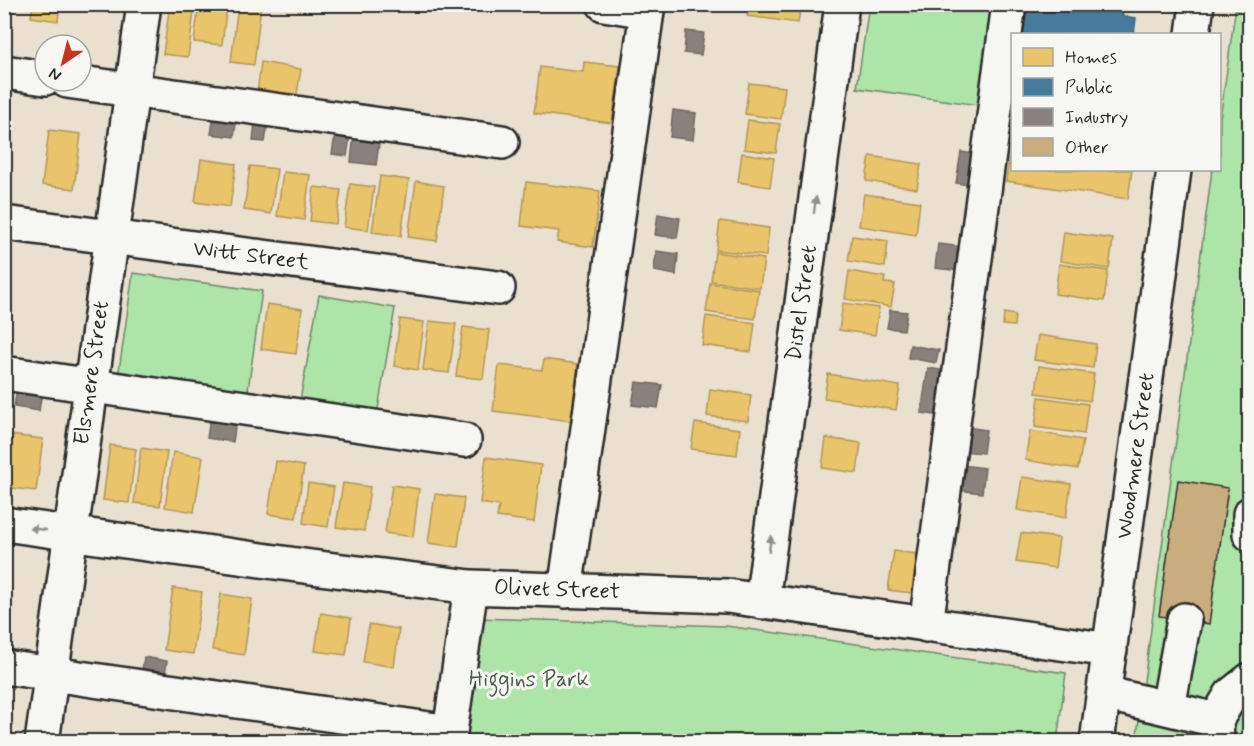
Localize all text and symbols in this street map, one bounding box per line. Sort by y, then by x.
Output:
north arrow [33,33,93,93]
legend [1011,33,1221,171]
text: Homes [1065,46,1117,70]
text: N [45,62,66,86]
text: Public [1065,76,1113,100]
text: Industry [1065,106,1128,130]
text: Other [1065,136,1109,160]
one-way arrow [811,195,820,214]
street label: Witt Street [192,235,311,277]
street label: Distel Street [780,243,824,363]
street label: Elsmere Street [68,299,116,447]
street label: Woodmere Street [1110,371,1162,541]
one-way arrow [28,524,47,533]
one-way arrow [765,534,774,553]
street label: Olivet Street [493,574,621,606]
park label: Higgins Park [469,666,589,697]

